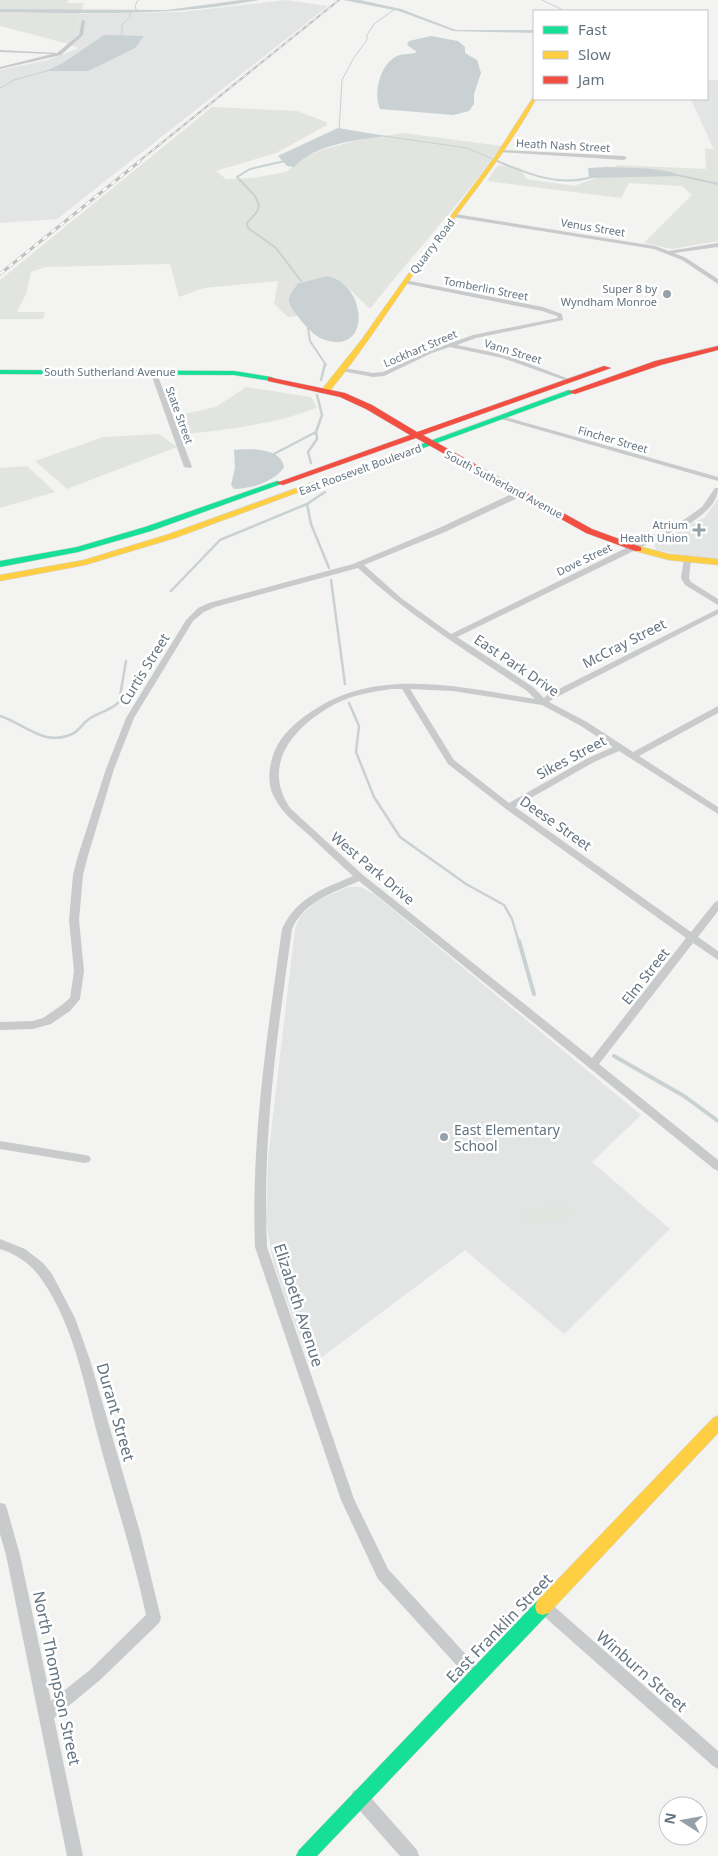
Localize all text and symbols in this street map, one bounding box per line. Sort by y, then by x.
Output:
legend [533,10,708,100]
text: Fast [578,19,607,39]
text: Slow [578,44,611,64]
text: Jam [576,69,605,89]
street label: Heath Nash Street [516,135,611,155]
street label: Quarry Road [406,215,458,277]
street label: Venus Street [560,215,626,239]
street label: Tomberlin Street [442,272,530,304]
place label: Super 8 by Wyndham Monroe [561,281,657,309]
marker: Super 8 by Wyndham Monroe [661,288,673,300]
street label: Lockhart Street [381,326,459,370]
street label: Vann Street [482,335,544,367]
street label: South Sutherland Avenue [44,364,176,379]
street label: State Street [163,384,197,446]
street label: Fincher Street [576,422,650,456]
street label: East Roosevelt Boulevard [297,440,423,498]
street label: South Sutherland Avenue [442,447,566,521]
place label: Atrium Health Union [620,517,688,545]
marker: Atrium Health Union [692,523,706,537]
street label: Dove Street [554,539,614,579]
street label: McCray Street [579,614,669,672]
street label: Curtis Street [114,629,174,709]
street label: East Park Drive [471,629,563,701]
street label: Sikes Street [533,731,609,783]
street label: Deese Street [516,791,596,855]
street label: West Park Drive [327,827,419,909]
street label: Elm Street [617,944,673,1008]
place label: East Elementary School [454,1120,561,1155]
marker: East Elementary School [438,1131,450,1143]
street label: Elizabeth Avenue [269,1240,329,1370]
street label: Durant Street [91,1360,141,1464]
street label: East Franklin Street [441,1568,557,1688]
street label: North Thompson Street [28,1589,86,1767]
street label: Winburn Street [592,1625,692,1717]
north arrow [658,1796,708,1846]
text: N [659,1811,680,1826]

